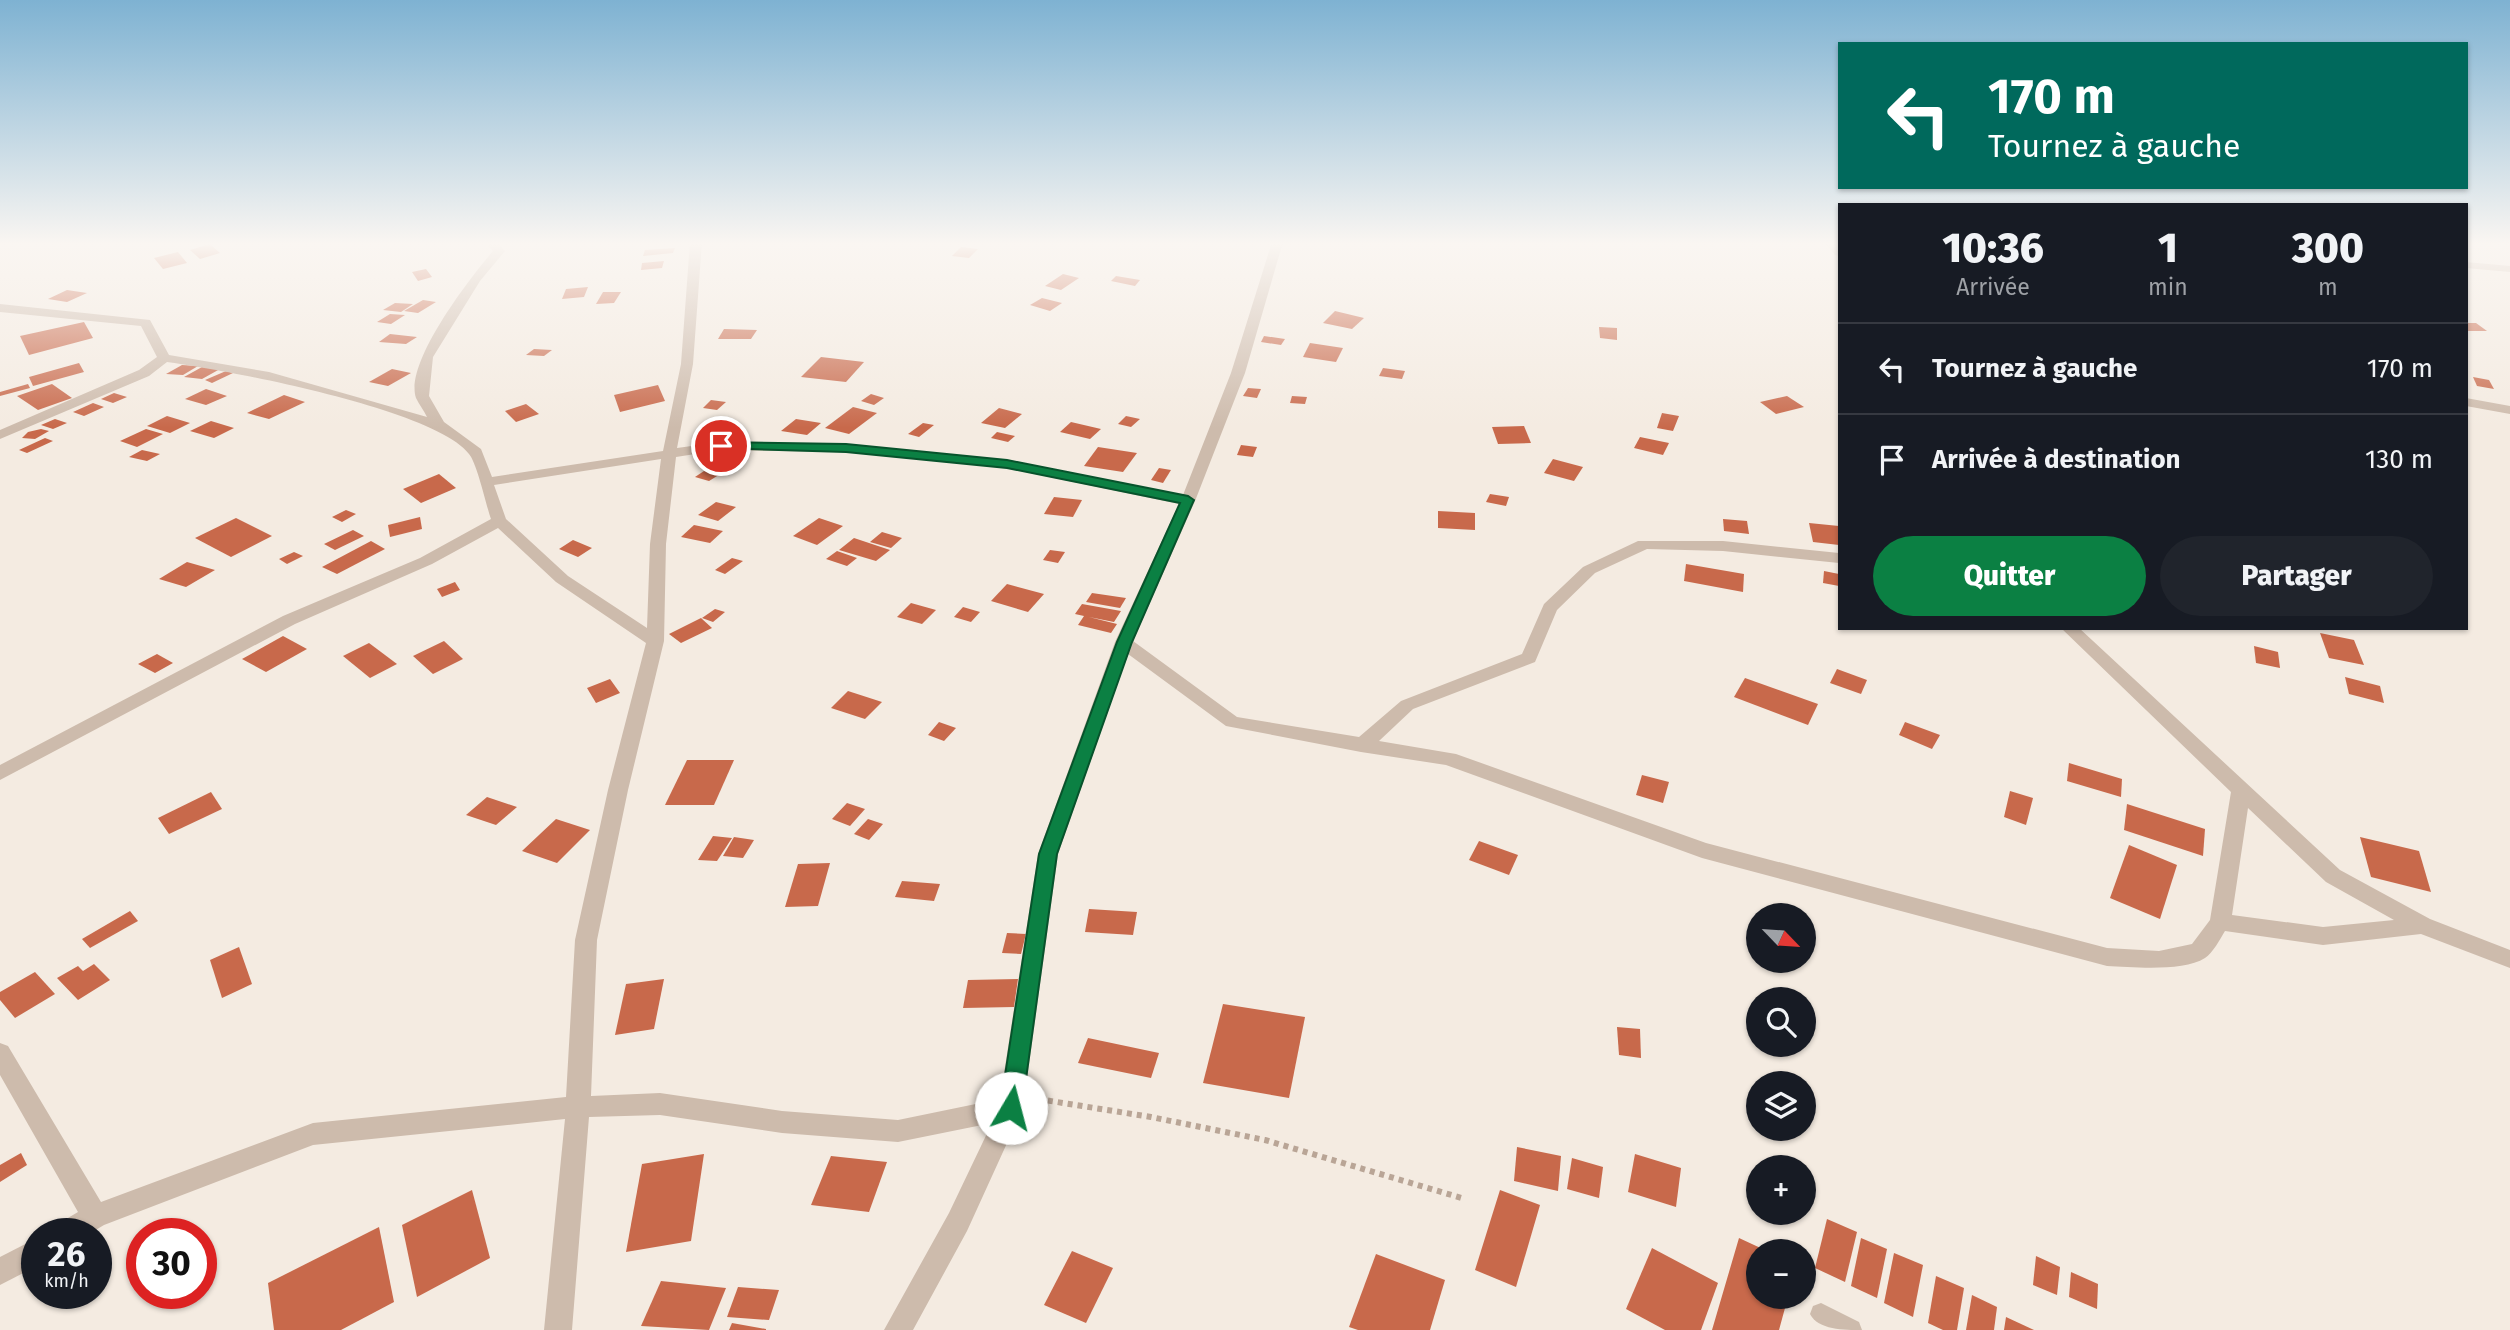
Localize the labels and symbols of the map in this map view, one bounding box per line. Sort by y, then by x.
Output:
pin [691,416,751,476]
north arrow [1746,903,1816,973]
position arrow [974,1071,1048,1145]
speed limit sign: 30 [126,1218,217,1309]

